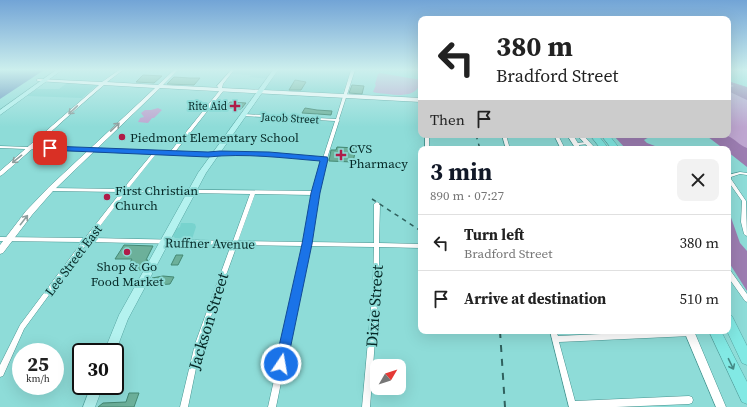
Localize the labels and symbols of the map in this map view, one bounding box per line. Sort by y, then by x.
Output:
place label: Rite Aid [188,99,228,114]
marker: Rite Aid [230,101,240,111]
one-way arrow [68,105,78,114]
street label: Jacob Street [260,109,320,128]
one-way arrow [109,123,120,132]
place label: Piedmont Elementary School [130,129,299,146]
pin [33,131,67,165]
marker: Piedmont Elementary School [117,132,127,142]
place label: CVS Pharmacy [349,140,408,172]
marker: CVS Pharmacy [336,150,346,160]
one-way arrow [12,155,23,164]
place label: First Christian Church [115,182,198,214]
marker: First Christian Church [102,192,112,202]
one-way arrow [19,215,28,226]
street label: Lee Street East [41,221,106,299]
street label: Ruffner Avenue [165,234,256,253]
marker: Shop & Go Food Market [122,247,132,257]
place label: Shop & Go Food Market [91,258,164,290]
street label: Dixie Street [360,263,388,348]
street label: Jackson Street [183,269,233,373]
speed limit sign: 30 [72,343,124,395]
position arrow [260,343,302,385]
one-way arrow [728,358,735,370]
north arrow [370,359,406,395]

